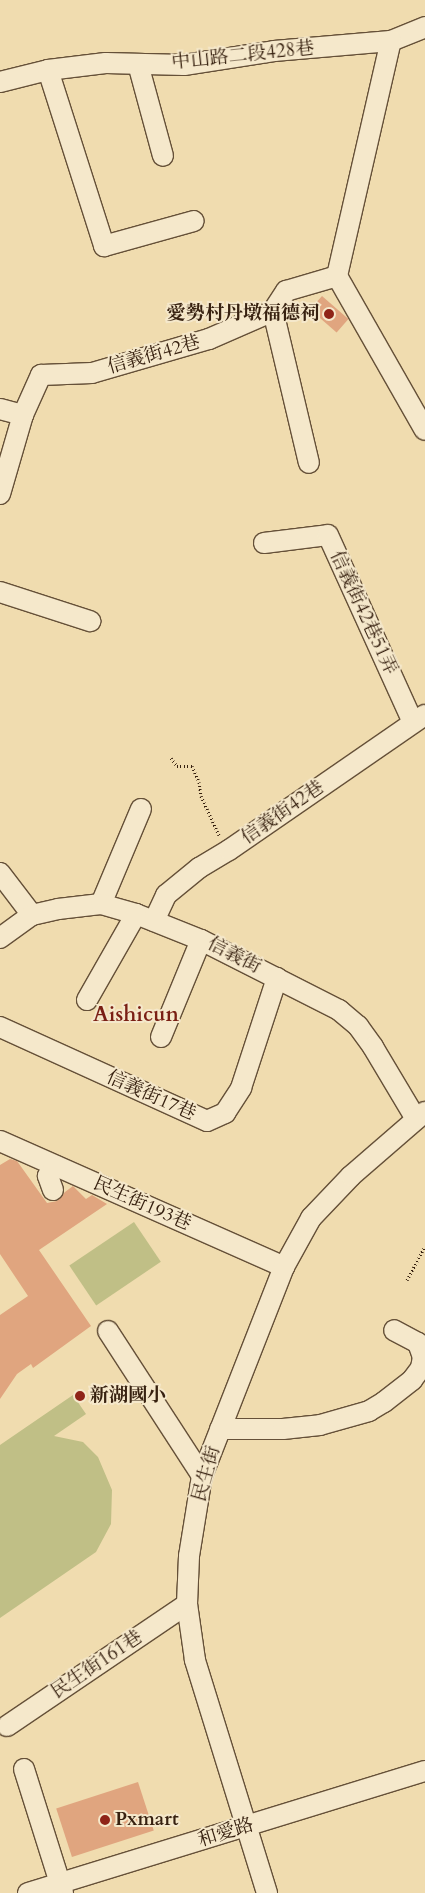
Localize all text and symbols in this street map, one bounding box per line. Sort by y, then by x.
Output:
street label: 中山路二段428巷 [171,37,315,75]
place label: 愛勢村丹墩福德祠 [167,303,319,325]
marker: 愛勢村丹墩福德祠 [323,308,335,320]
street label: 信義街42巷 [105,331,203,379]
street label: 信義街42巷51弄 [324,547,402,679]
street label: 信義街42巷 [237,776,329,850]
street label: 信義街 [203,933,265,979]
district label: Aishicun [93,1002,179,1028]
street label: 信義街17巷 [103,1066,199,1126]
street label: 民生街193巷 [89,1172,195,1236]
place label: 新湖國小 [90,1385,166,1407]
marker: 新湖國小 [74,1390,86,1402]
street label: 民生街 [188,1443,226,1505]
street label: 民生街161巷 [47,1626,147,1704]
place label: Pxmart [115,1809,179,1831]
marker: Pxmart [99,1814,111,1826]
street label: 和愛路 [195,1814,257,1852]

